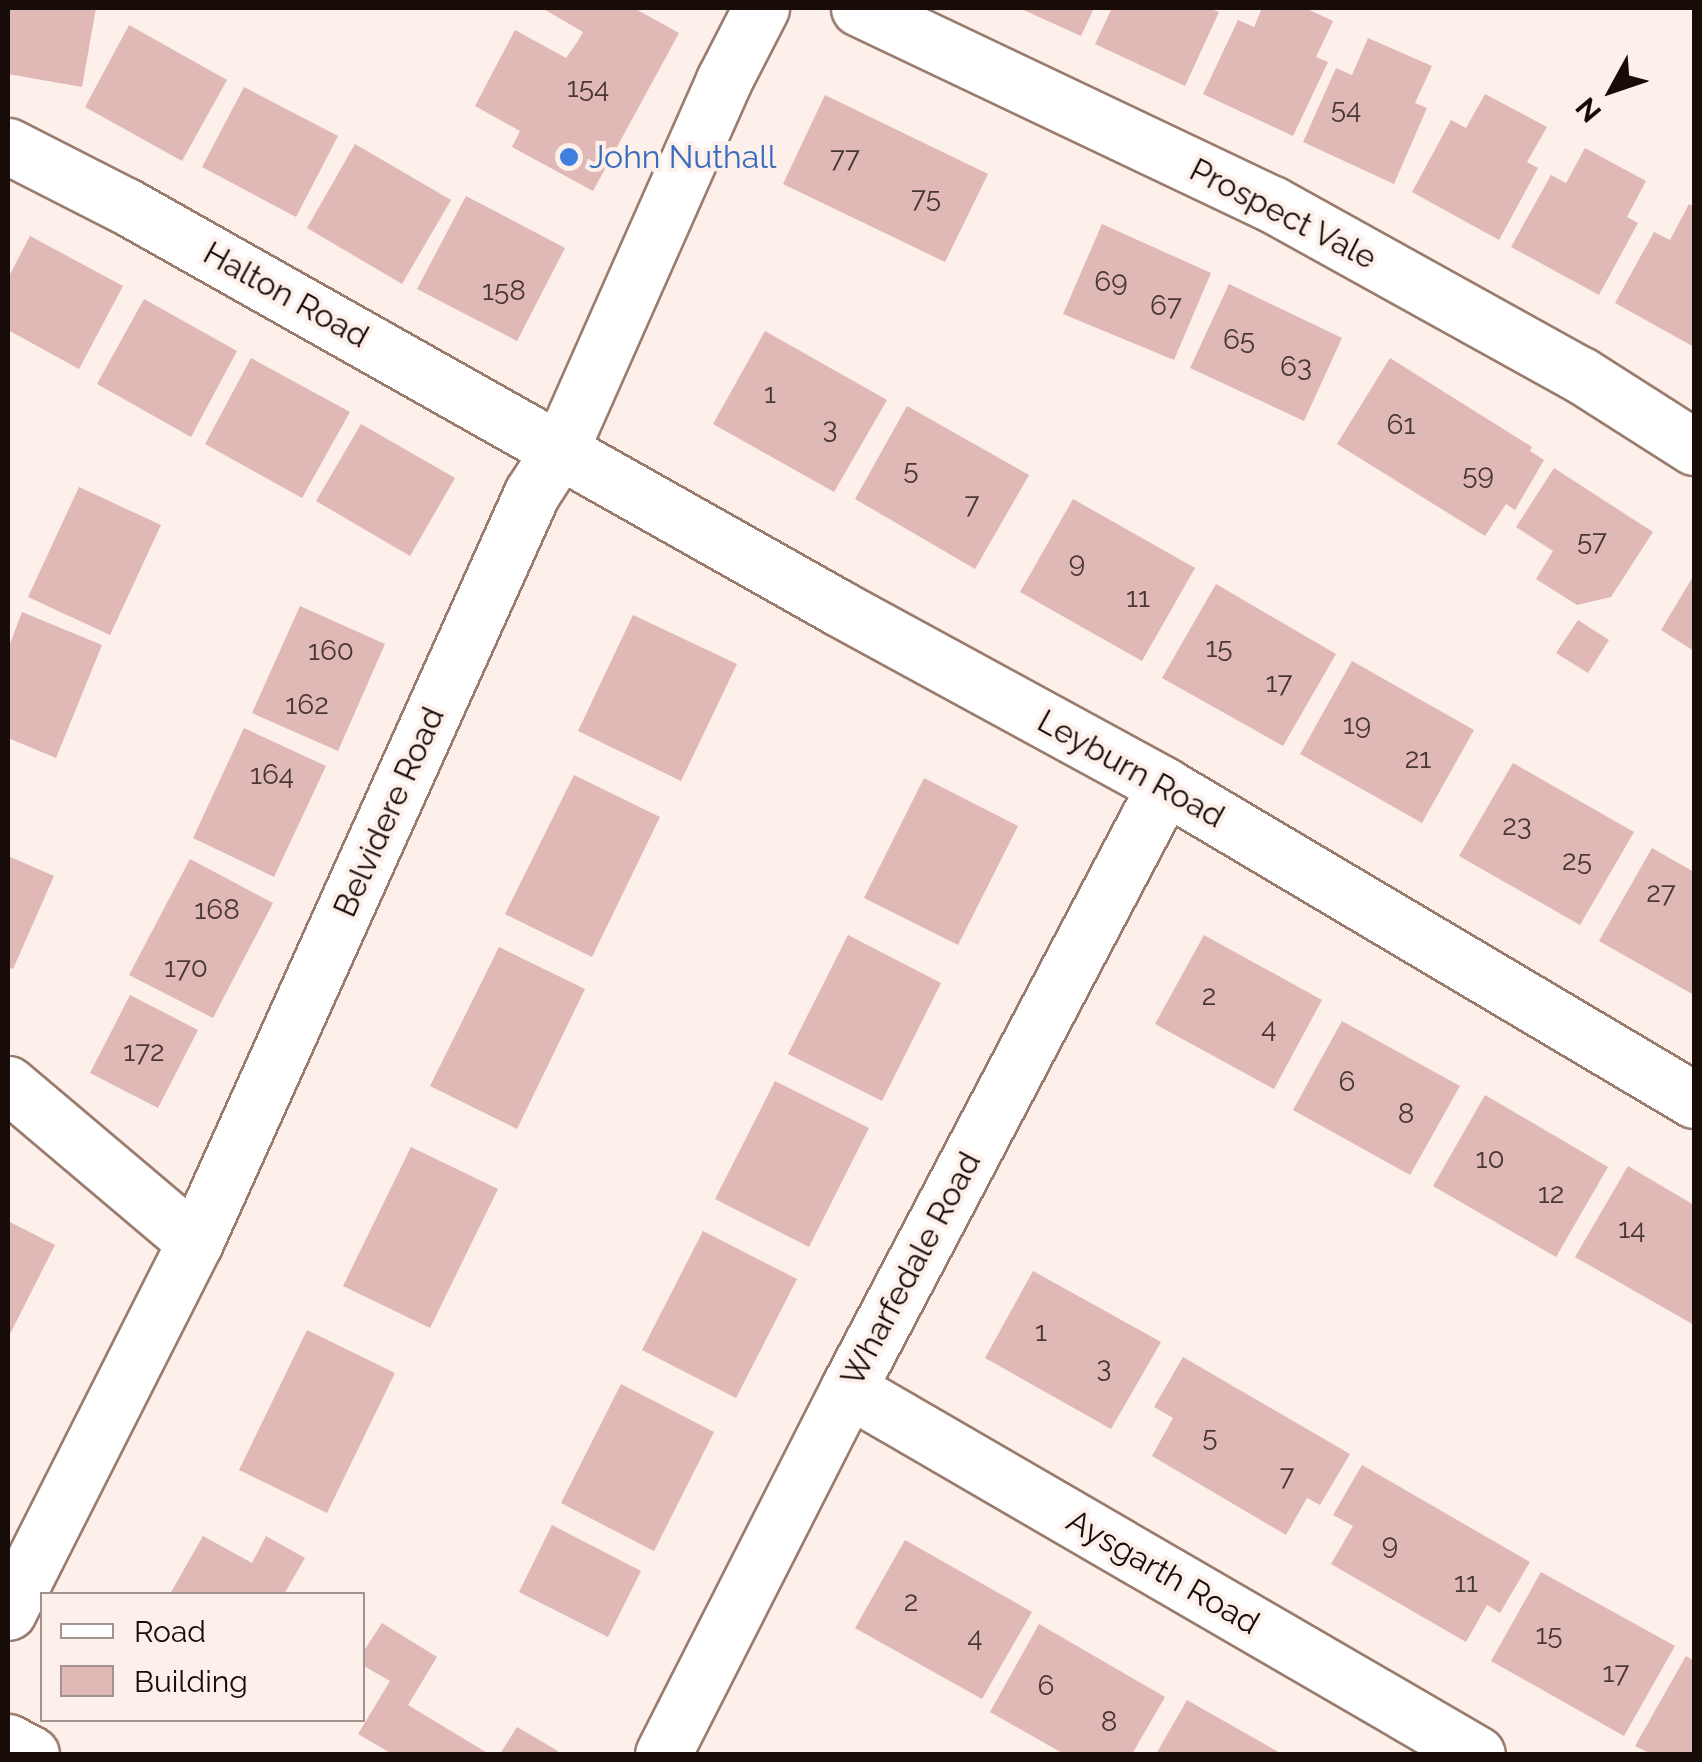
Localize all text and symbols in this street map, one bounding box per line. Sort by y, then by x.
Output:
north arrow [1562,40,1662,140]
house number: 154 [567,71,609,105]
text: N [1569,91,1608,128]
house number: 54 [1331,92,1361,126]
place label: John Nuthall [589,138,777,176]
house number: 77 [830,141,860,175]
marker: John Nuthall [558,146,580,168]
street label: Prospect Vale [1183,150,1383,278]
house number: 75 [911,181,941,215]
street label: Halton Road [197,234,375,356]
house number: 69 [1094,265,1128,299]
house number: 158 [482,274,526,308]
house number: 67 [1150,289,1182,323]
house number: 65 [1223,323,1255,357]
house number: 63 [1280,350,1312,384]
house number: 1 [764,377,776,411]
house number: 61 [1387,408,1415,442]
house number: 3 [823,412,837,446]
house number: 5 [903,453,919,487]
house number: 59 [1462,458,1494,492]
house number: 7 [965,487,979,521]
house number: 57 [1577,524,1607,558]
house number: 9 [1069,546,1085,580]
house number: 11 [1126,581,1150,615]
house number: 15 [1205,631,1233,665]
house number: 160 [308,634,354,668]
house number: 17 [1266,666,1292,700]
house number: 162 [285,688,329,722]
street label: Belvidere Road [326,701,452,923]
street label: Leyburn Road [1031,702,1231,836]
house number: 19 [1343,708,1371,742]
house number: 21 [1405,742,1431,776]
house number: 164 [250,758,294,792]
house number: 23 [1502,809,1532,843]
house number: 25 [1562,844,1592,878]
house number: 27 [1646,876,1676,910]
house number: 168 [194,893,240,927]
house number: 170 [164,951,208,985]
house number: 2 [1202,979,1216,1013]
house number: 4 [1261,1011,1277,1045]
house number: 172 [123,1035,165,1069]
house number: 6 [1339,1065,1355,1099]
house number: 8 [1398,1097,1414,1131]
house number: 10 [1475,1142,1505,1176]
street label: Wharfedale Road [833,1145,989,1393]
house number: 12 [1538,1177,1564,1211]
house number: 14 [1618,1212,1646,1246]
house number: 1 [1035,1315,1047,1349]
house number: 3 [1097,1351,1111,1385]
house number: 5 [1202,1420,1218,1454]
house number: 7 [1280,1459,1294,1493]
street label: Aysgarth Road [1060,1501,1266,1643]
house number: 9 [1382,1528,1398,1562]
house number: 11 [1454,1566,1478,1600]
house number: 2 [904,1585,918,1619]
legend [40,1592,365,1722]
text: Road [134,1614,206,1649]
house number: 15 [1535,1618,1563,1652]
house number: 4 [967,1620,983,1654]
house number: 17 [1603,1656,1629,1690]
text: Building [134,1664,248,1699]
house number: 6 [1038,1669,1054,1703]
house number: 8 [1101,1705,1117,1739]

